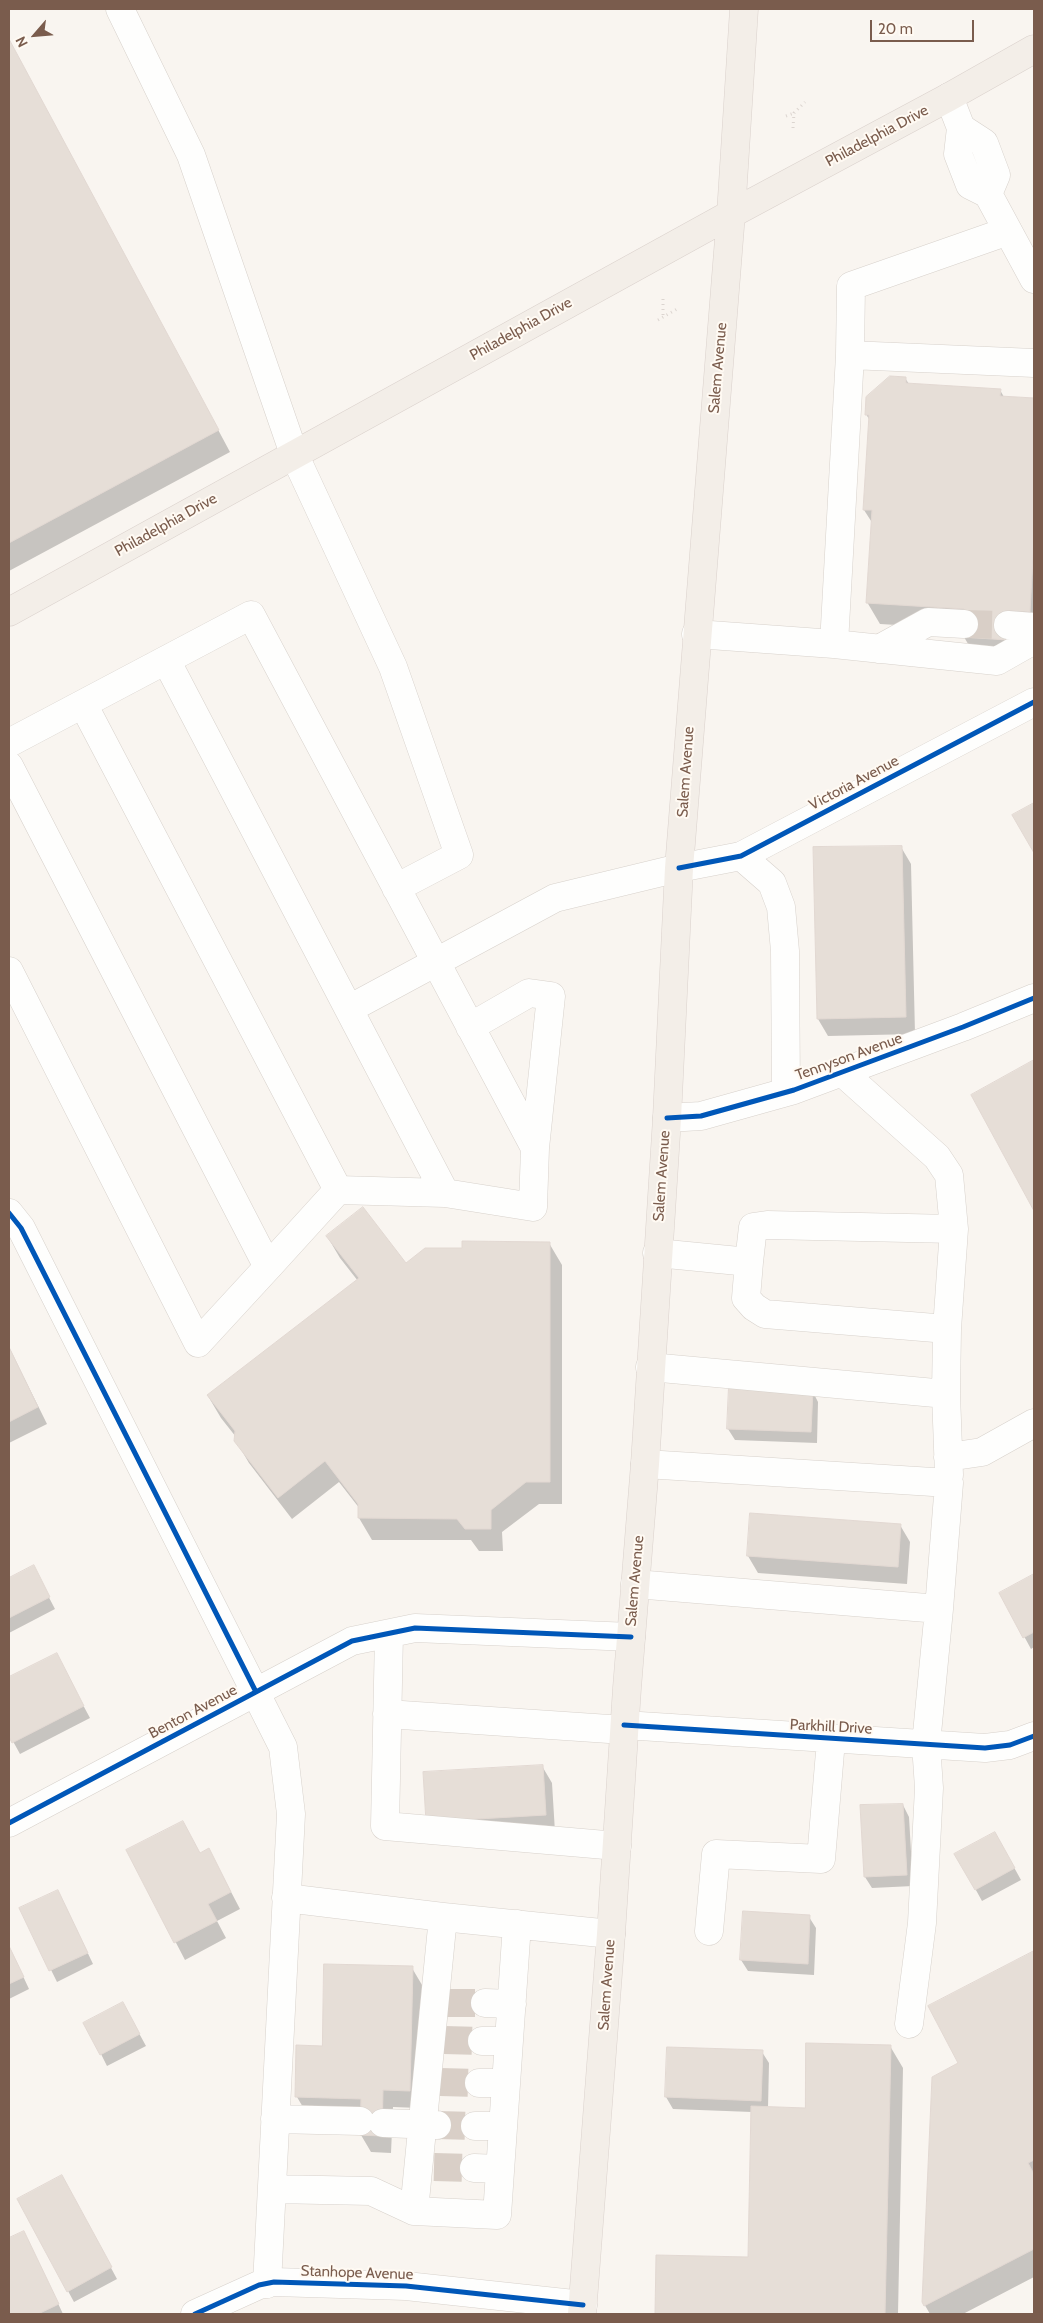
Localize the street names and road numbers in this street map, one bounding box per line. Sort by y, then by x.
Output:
street label: Philadelphia Drive [822,101,932,171]
street label: Philadelphia Drive [467,293,575,365]
street label: Salem Avenue [705,322,731,414]
street label: Philadelphia Drive [112,489,220,561]
street label: Salem Avenue [674,726,698,818]
street label: Victoria Avenue [806,752,902,814]
street label: Tennyson Avenue [793,1029,905,1085]
street label: Salem Avenue [650,1130,674,1222]
street label: Salem Avenue [622,1535,648,1627]
street label: Benton Avenue [146,1681,240,1743]
street label: Parkhill Drive [789,1716,873,1738]
street label: Salem Avenue [595,1939,619,2031]
street label: Stanhope Avenue [300,2262,414,2284]

